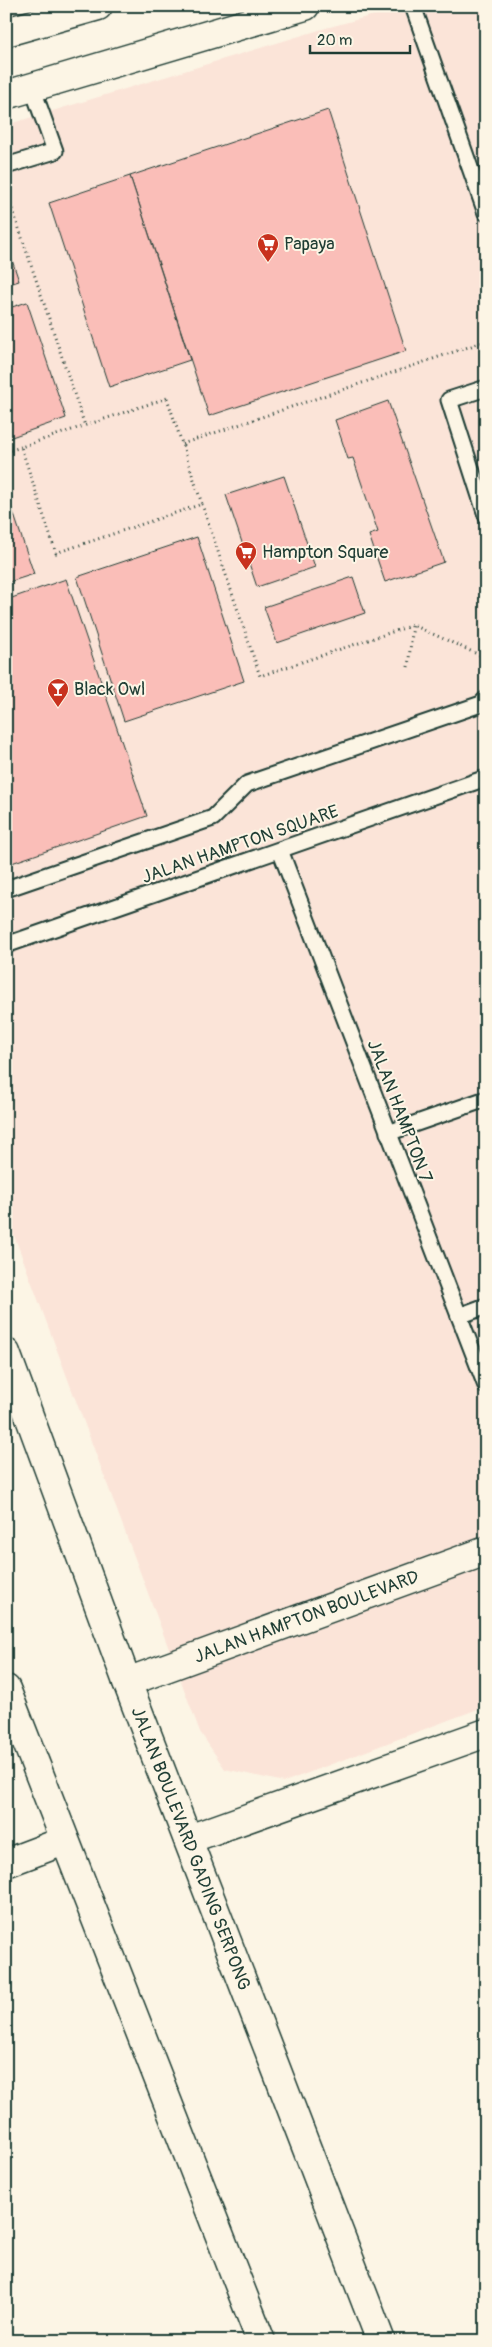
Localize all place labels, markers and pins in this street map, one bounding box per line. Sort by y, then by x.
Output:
supermarket icon: Papaya [256,232,280,263]
place label: Papaya [284,233,335,256]
supermarket icon: Hampton Square [234,540,258,571]
place label: Hampton Square [262,541,388,564]
bar icon: Black Owl [46,677,70,708]
place label: Black Owl [74,678,145,701]

